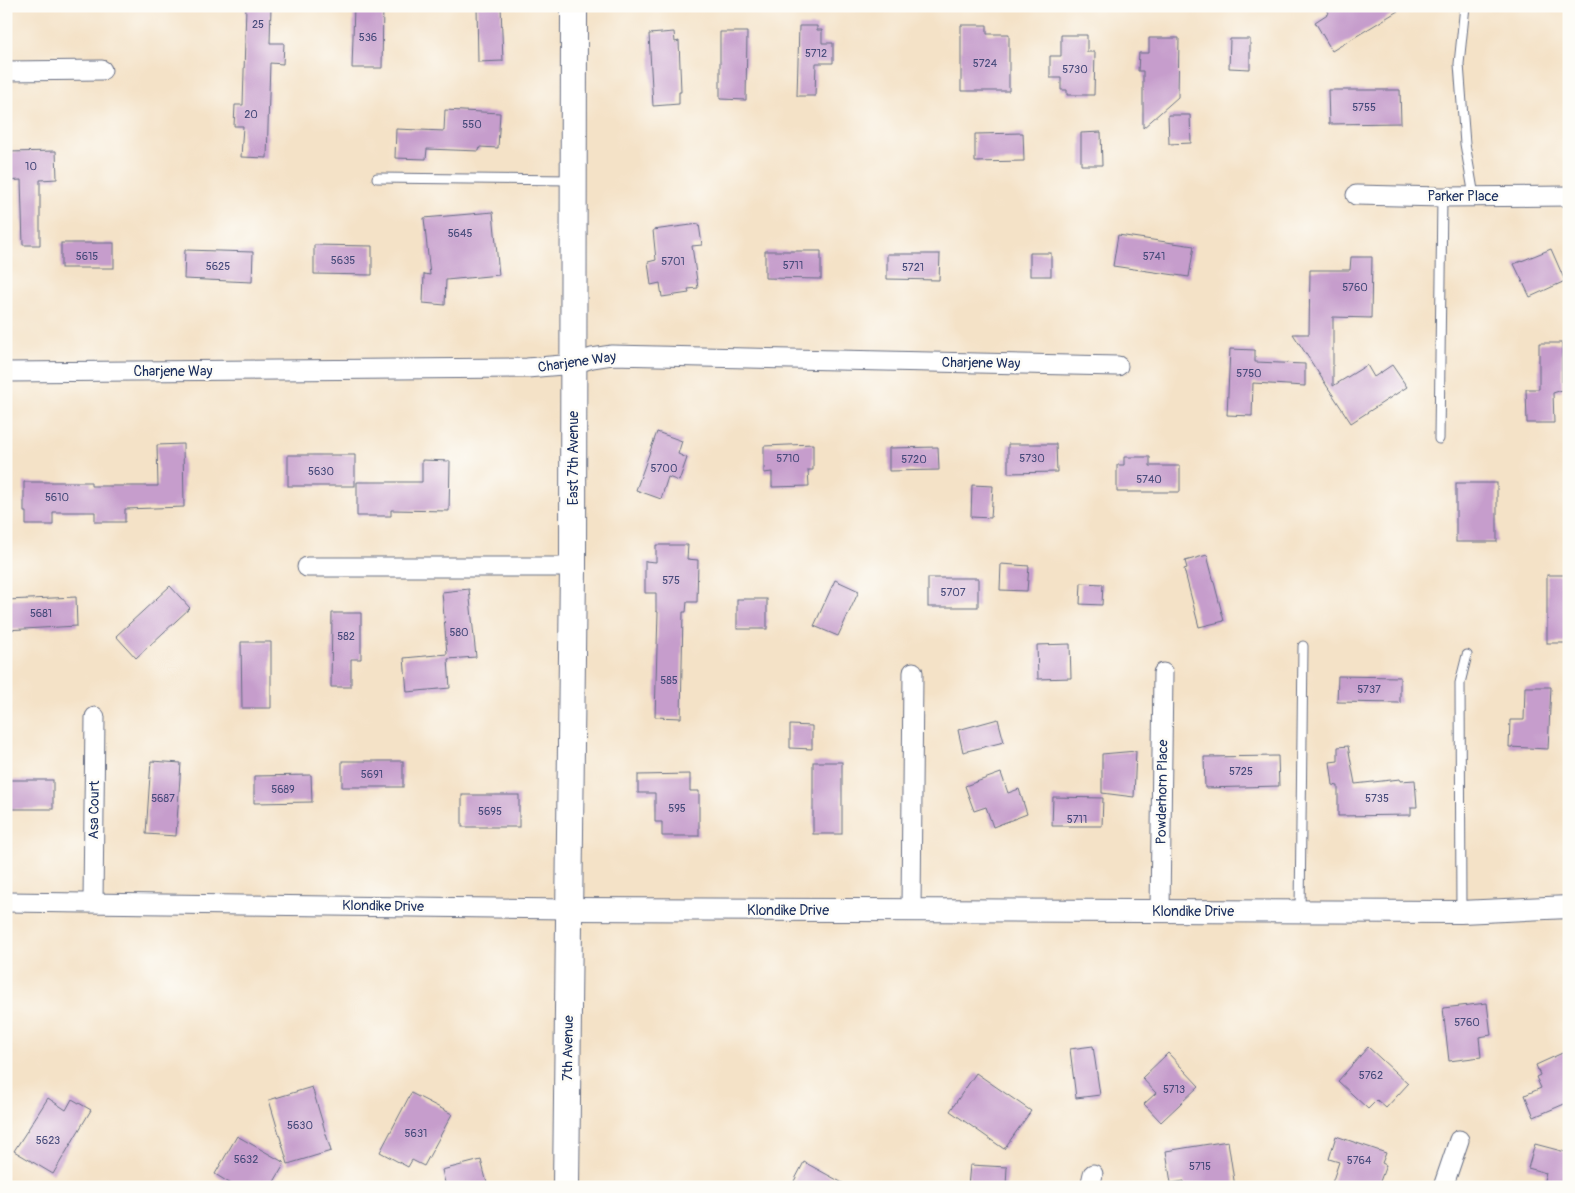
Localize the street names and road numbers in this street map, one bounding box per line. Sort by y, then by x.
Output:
street label: Parker Place [1427,188,1499,205]
street label: Charjene Way [537,348,617,376]
street label: Charjene Way [941,354,1021,372]
street label: Charjene Way [134,363,212,380]
street label: East 7th Avenue [565,411,582,505]
street label: Powderhorn Place [1153,739,1171,845]
street label: Asa Court [85,780,103,840]
street label: Klondike Drive [342,897,424,915]
street label: Klondike Drive [747,902,829,919]
street label: Klondike Drive [1152,903,1234,920]
street label: 7th Avenue [559,1015,577,1081]

